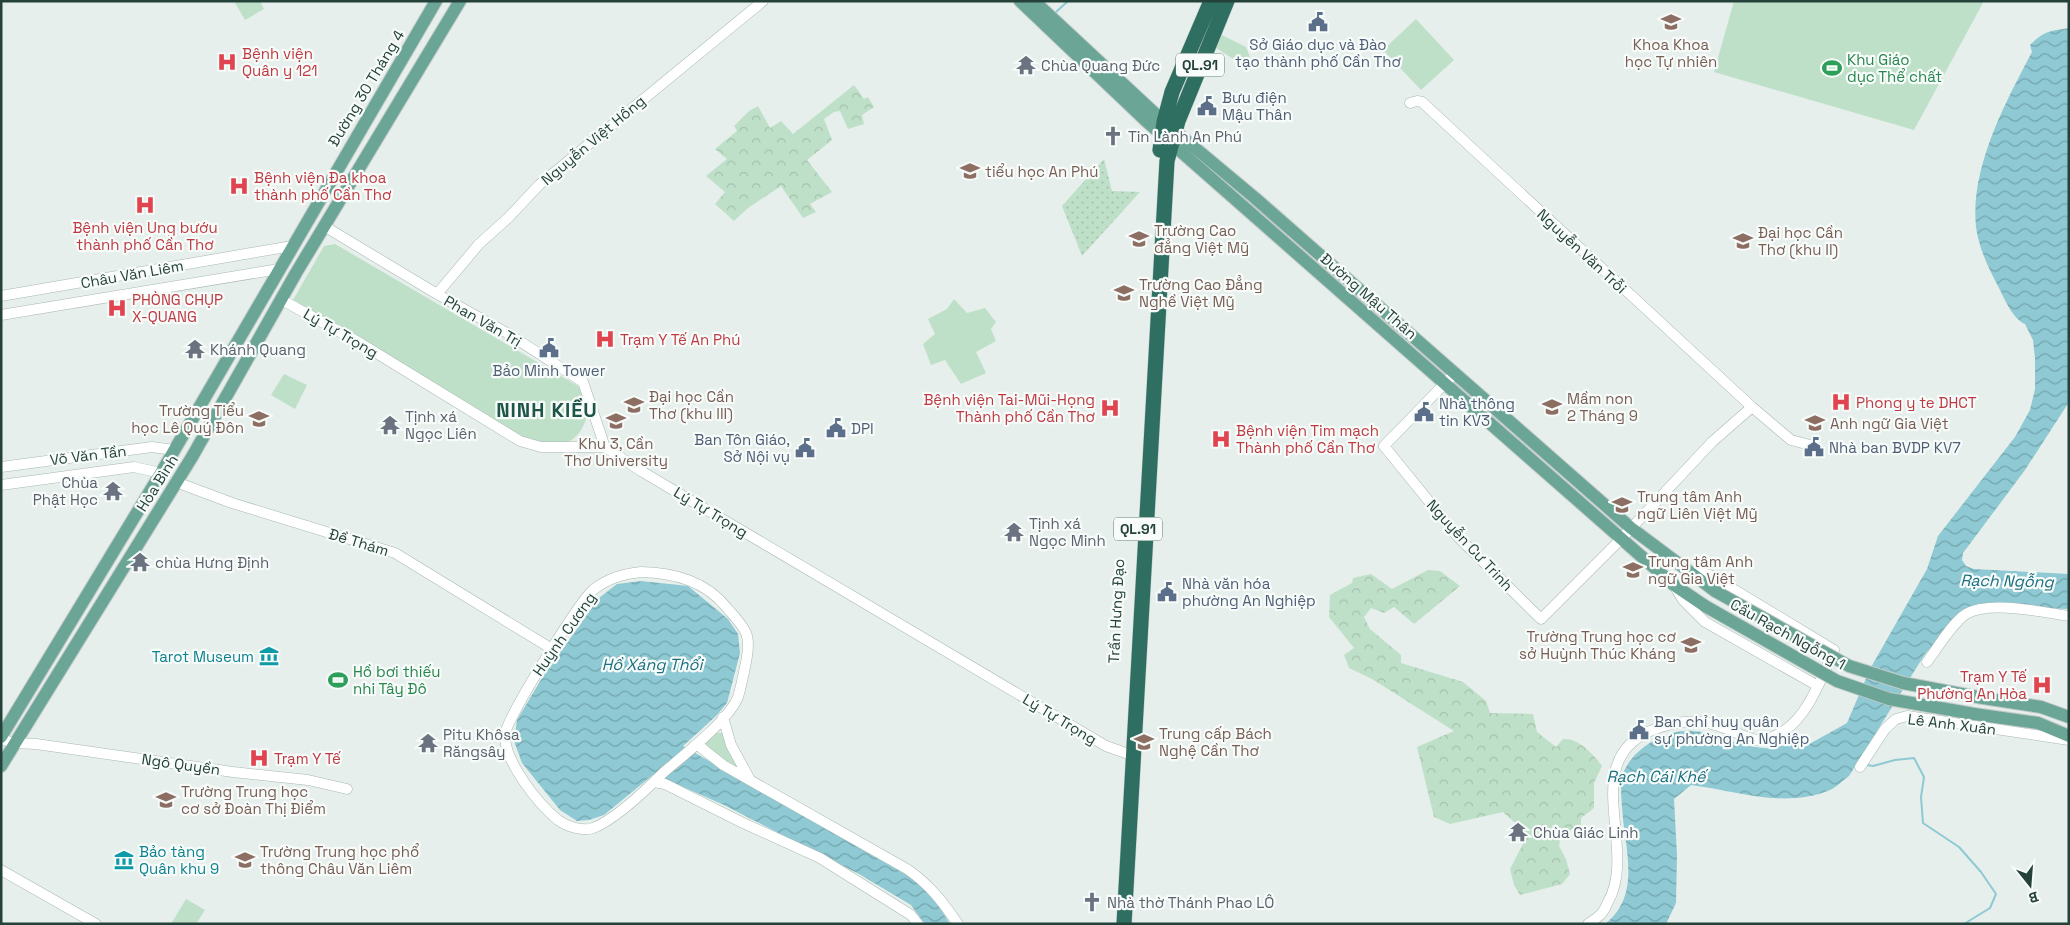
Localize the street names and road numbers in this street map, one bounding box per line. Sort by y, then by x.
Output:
street label: Đường 30 Tháng 4 [324,26,408,150]
road number: QL.91 [1176,54,1224,76]
street label: Nguyễn Việt Hồng [537,91,649,189]
street label: Nguyễn Văn Trỗi [1533,205,1631,297]
street label: Đường Mậu Thân [1317,249,1421,343]
street label: Châu Văn Liêm [79,256,185,292]
street label: Phan Văn Trị [441,291,525,351]
street label: Lý Tự Trọng [300,304,382,362]
street label: Võ Văn Tần [49,441,127,469]
street label: Hòa Bình [132,451,182,515]
street label: Lý Tự Trọng [671,482,751,542]
street label: Nguyễn Cư Trinh [1423,495,1517,595]
road number: QL.91 [1114,518,1162,540]
street label: Đề Thám [327,524,391,560]
street label: Trần Hưng Đạo [1104,558,1128,664]
street label: Huỳnh Cương [528,588,600,680]
street label: Cầu Rạch Ngỗng 1 [1727,594,1849,674]
street label: Lý Tự Trọng [1020,689,1100,749]
street label: Lê Anh Xuân [1907,709,1997,739]
street label: Ngô Quyền [140,749,222,779]

